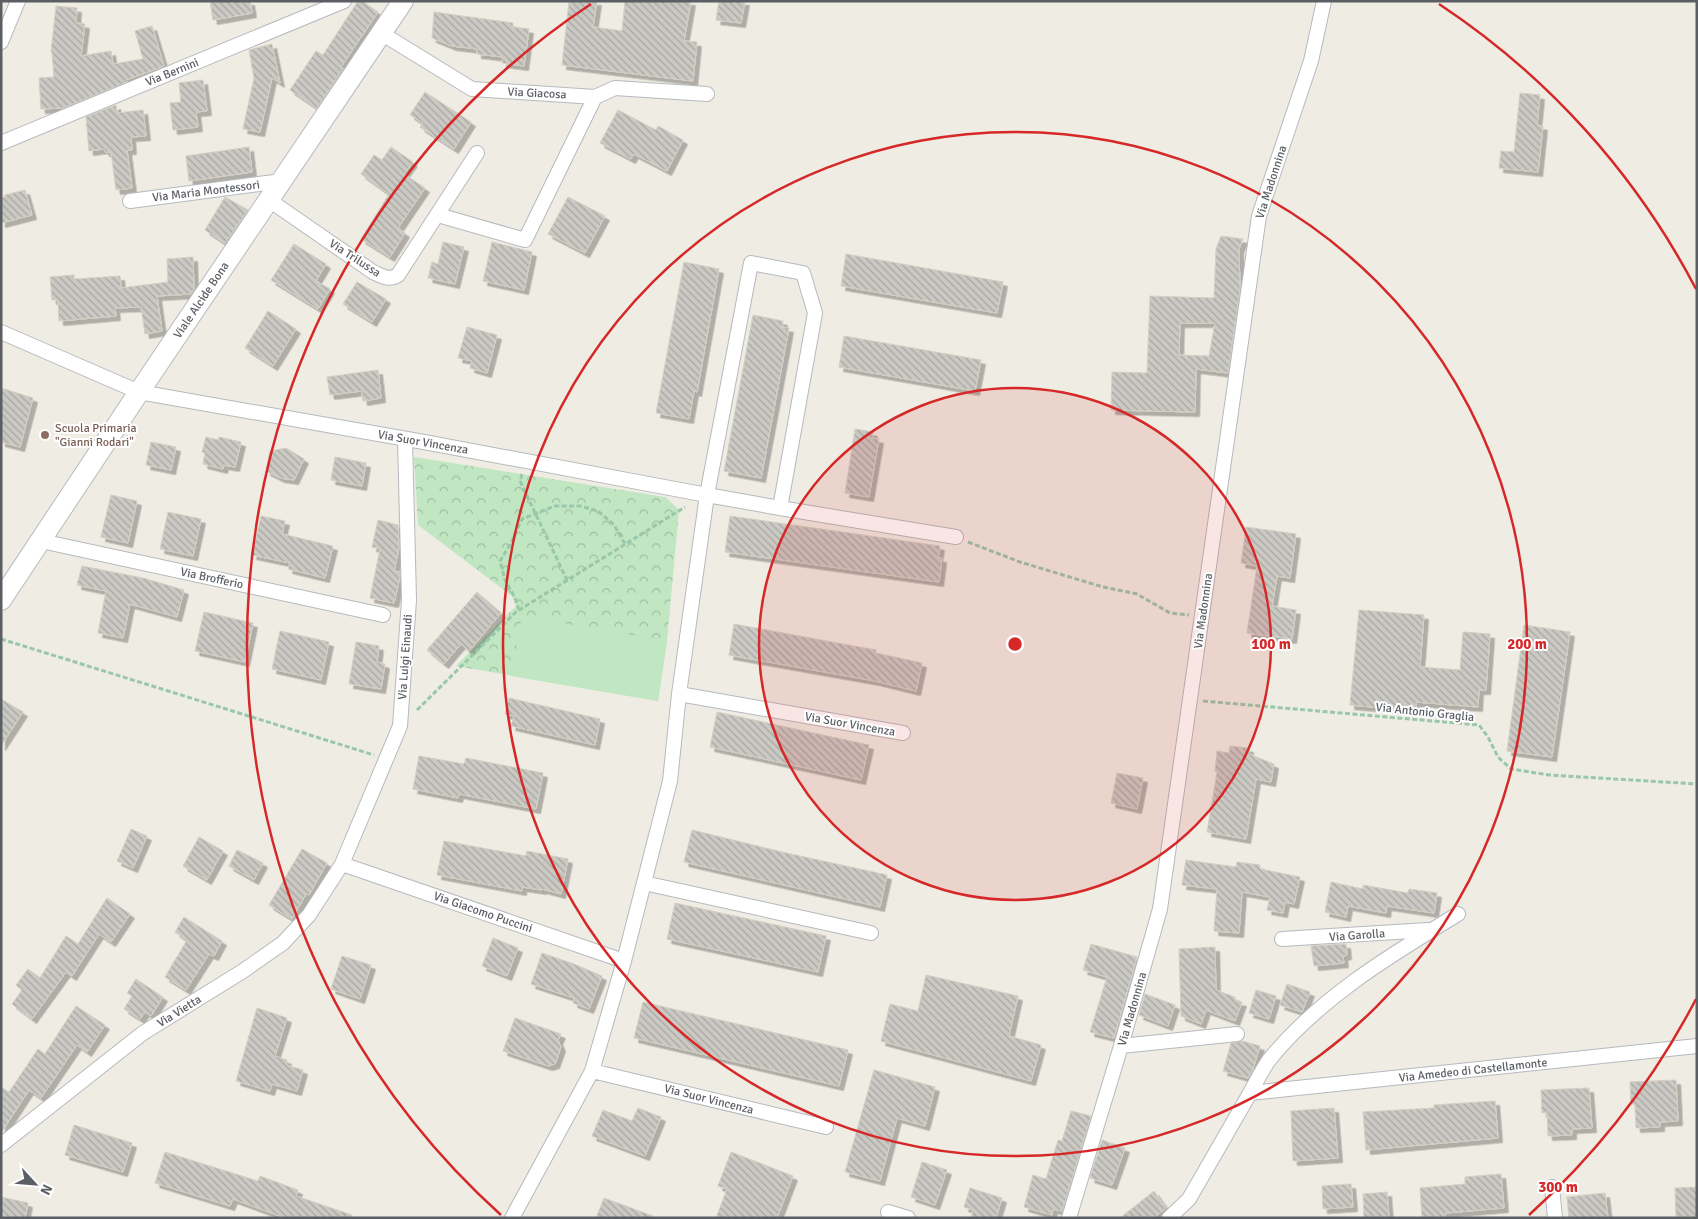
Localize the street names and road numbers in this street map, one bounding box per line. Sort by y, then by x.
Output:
street label: Via Bernini [143,55,201,90]
street label: Via Giacosa [507,84,567,103]
street label: Via Madonnina [1253,144,1290,221]
street label: Via Maria Montessori [151,177,261,206]
street label: Via Trilussa [326,236,383,281]
street label: Viale Alcide Bona [170,259,233,341]
street label: Via Suor Vincenza [376,427,469,458]
street label: Via Brofferio [179,564,245,592]
street label: Via Madonnina [1191,572,1216,650]
street label: Via Luigi Einaudi [395,614,416,700]
street label: Via Antonio Graglia [1375,700,1475,725]
street label: Via Suor Vincenza [803,709,896,740]
street label: Via Giacomo Puccini [431,888,534,936]
street label: Via Garolla [1329,926,1386,945]
street label: Via Madonnina [1115,970,1150,1048]
street label: Via Vietta [154,992,204,1031]
street label: Via Amedeo di Castellamonte [1398,1055,1548,1086]
street label: Via Suor Vincenza [663,1081,755,1118]

